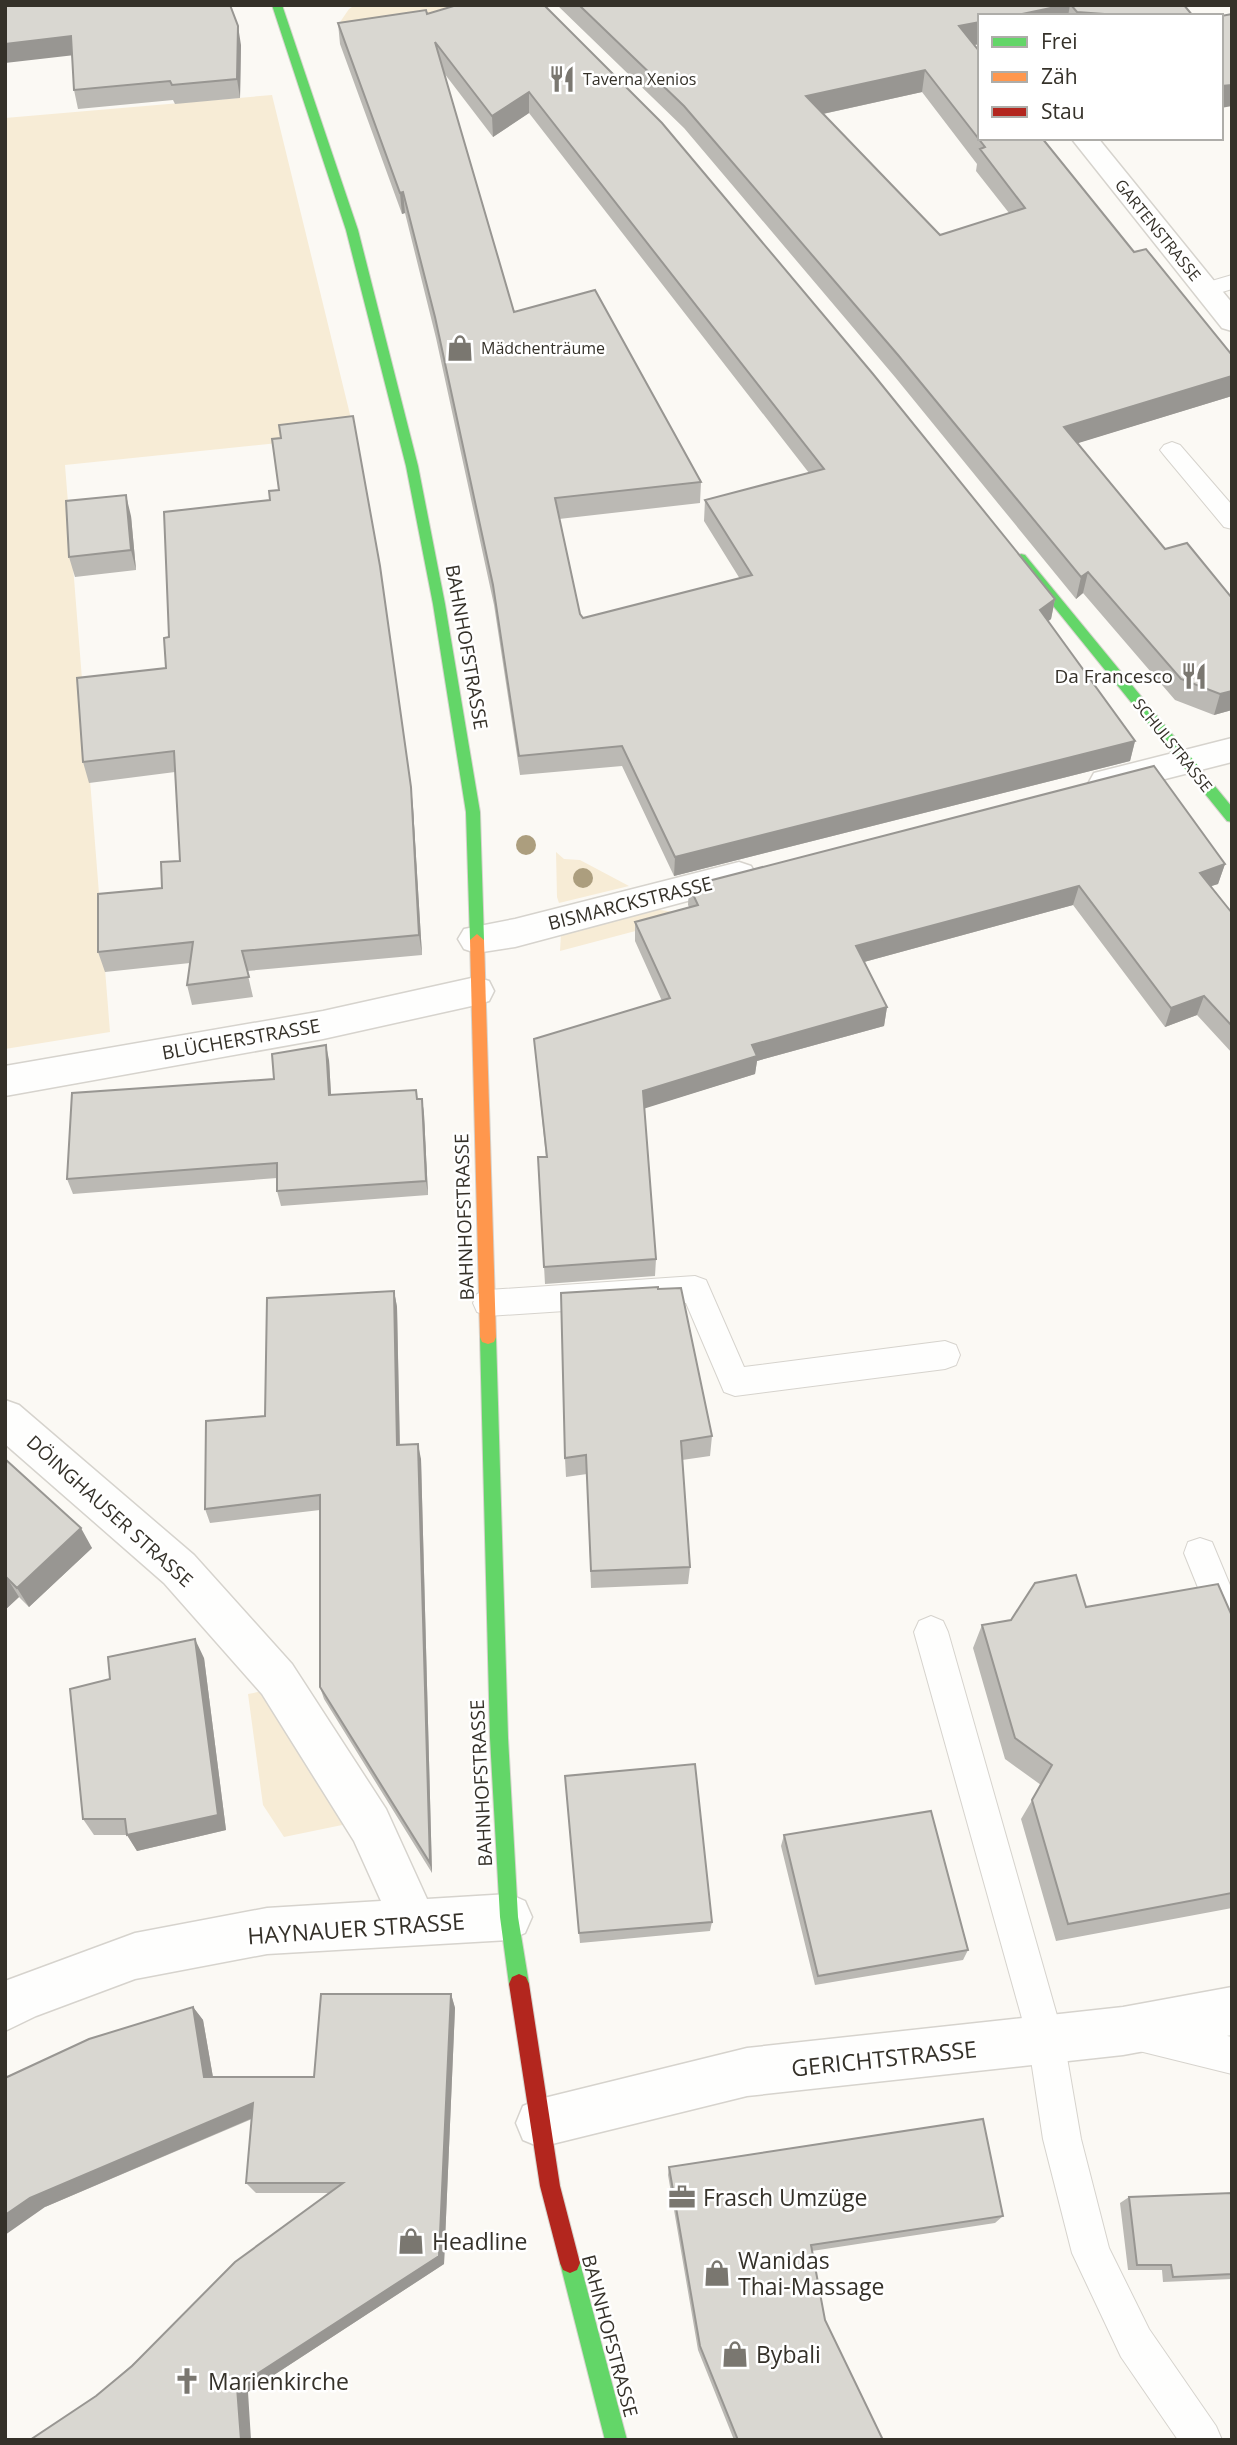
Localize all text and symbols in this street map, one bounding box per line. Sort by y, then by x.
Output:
legend [978,14,1223,140]
text: Frei [1041,27,1078,55]
text: Zäh [1041,62,1078,90]
restaurant icon: Taverna Xenios [547,64,577,94]
place label: Taverna Xenios [583,68,696,90]
text: Stau [1041,97,1085,125]
street label: GARTENSTRASSE [1110,174,1206,286]
shop icon: Mädchenträume [445,333,475,363]
place label: Mädchenträume [481,337,605,359]
street label: BAHNHOFSTRASSE [440,562,494,732]
restaurant icon: Da Francesco [1179,661,1209,691]
place label: Da Francesco [1055,663,1173,689]
street label: SCHULSTRASSE [1128,694,1218,796]
street label: BISMARCKSTRASSE [545,870,715,936]
street label: BLÜCHERSTRASSE [160,1012,322,1066]
street label: BAHNHOFSTRASSE [448,1133,480,1301]
street label: DÖINGHAUSER STRASSE [21,1429,199,1593]
street label: BAHNHOFSTRASSE [464,1699,498,1867]
street label: HAYNAUER STRASSE [246,1904,466,1952]
street label: GERICHTSTRASSE [790,2032,978,2084]
place label: Frasch Umzüge [703,2181,867,2213]
office icon: Frasch Umzüge [667,2182,697,2212]
place label: Headline [432,2225,527,2257]
shop icon: Headline [396,2226,426,2256]
place label: Wanidas Thai-Massage [738,2244,884,2302]
street label: BAHNHOFSTRASSE [576,2252,644,2420]
shop icon: Wanidas Thai-Massage [702,2258,732,2288]
place label: Bybali [756,2338,821,2370]
shop icon: Bybali [720,2339,750,2369]
place label: Marienkirche [208,2365,349,2397]
church icon: Marienkirche [172,2366,202,2396]

